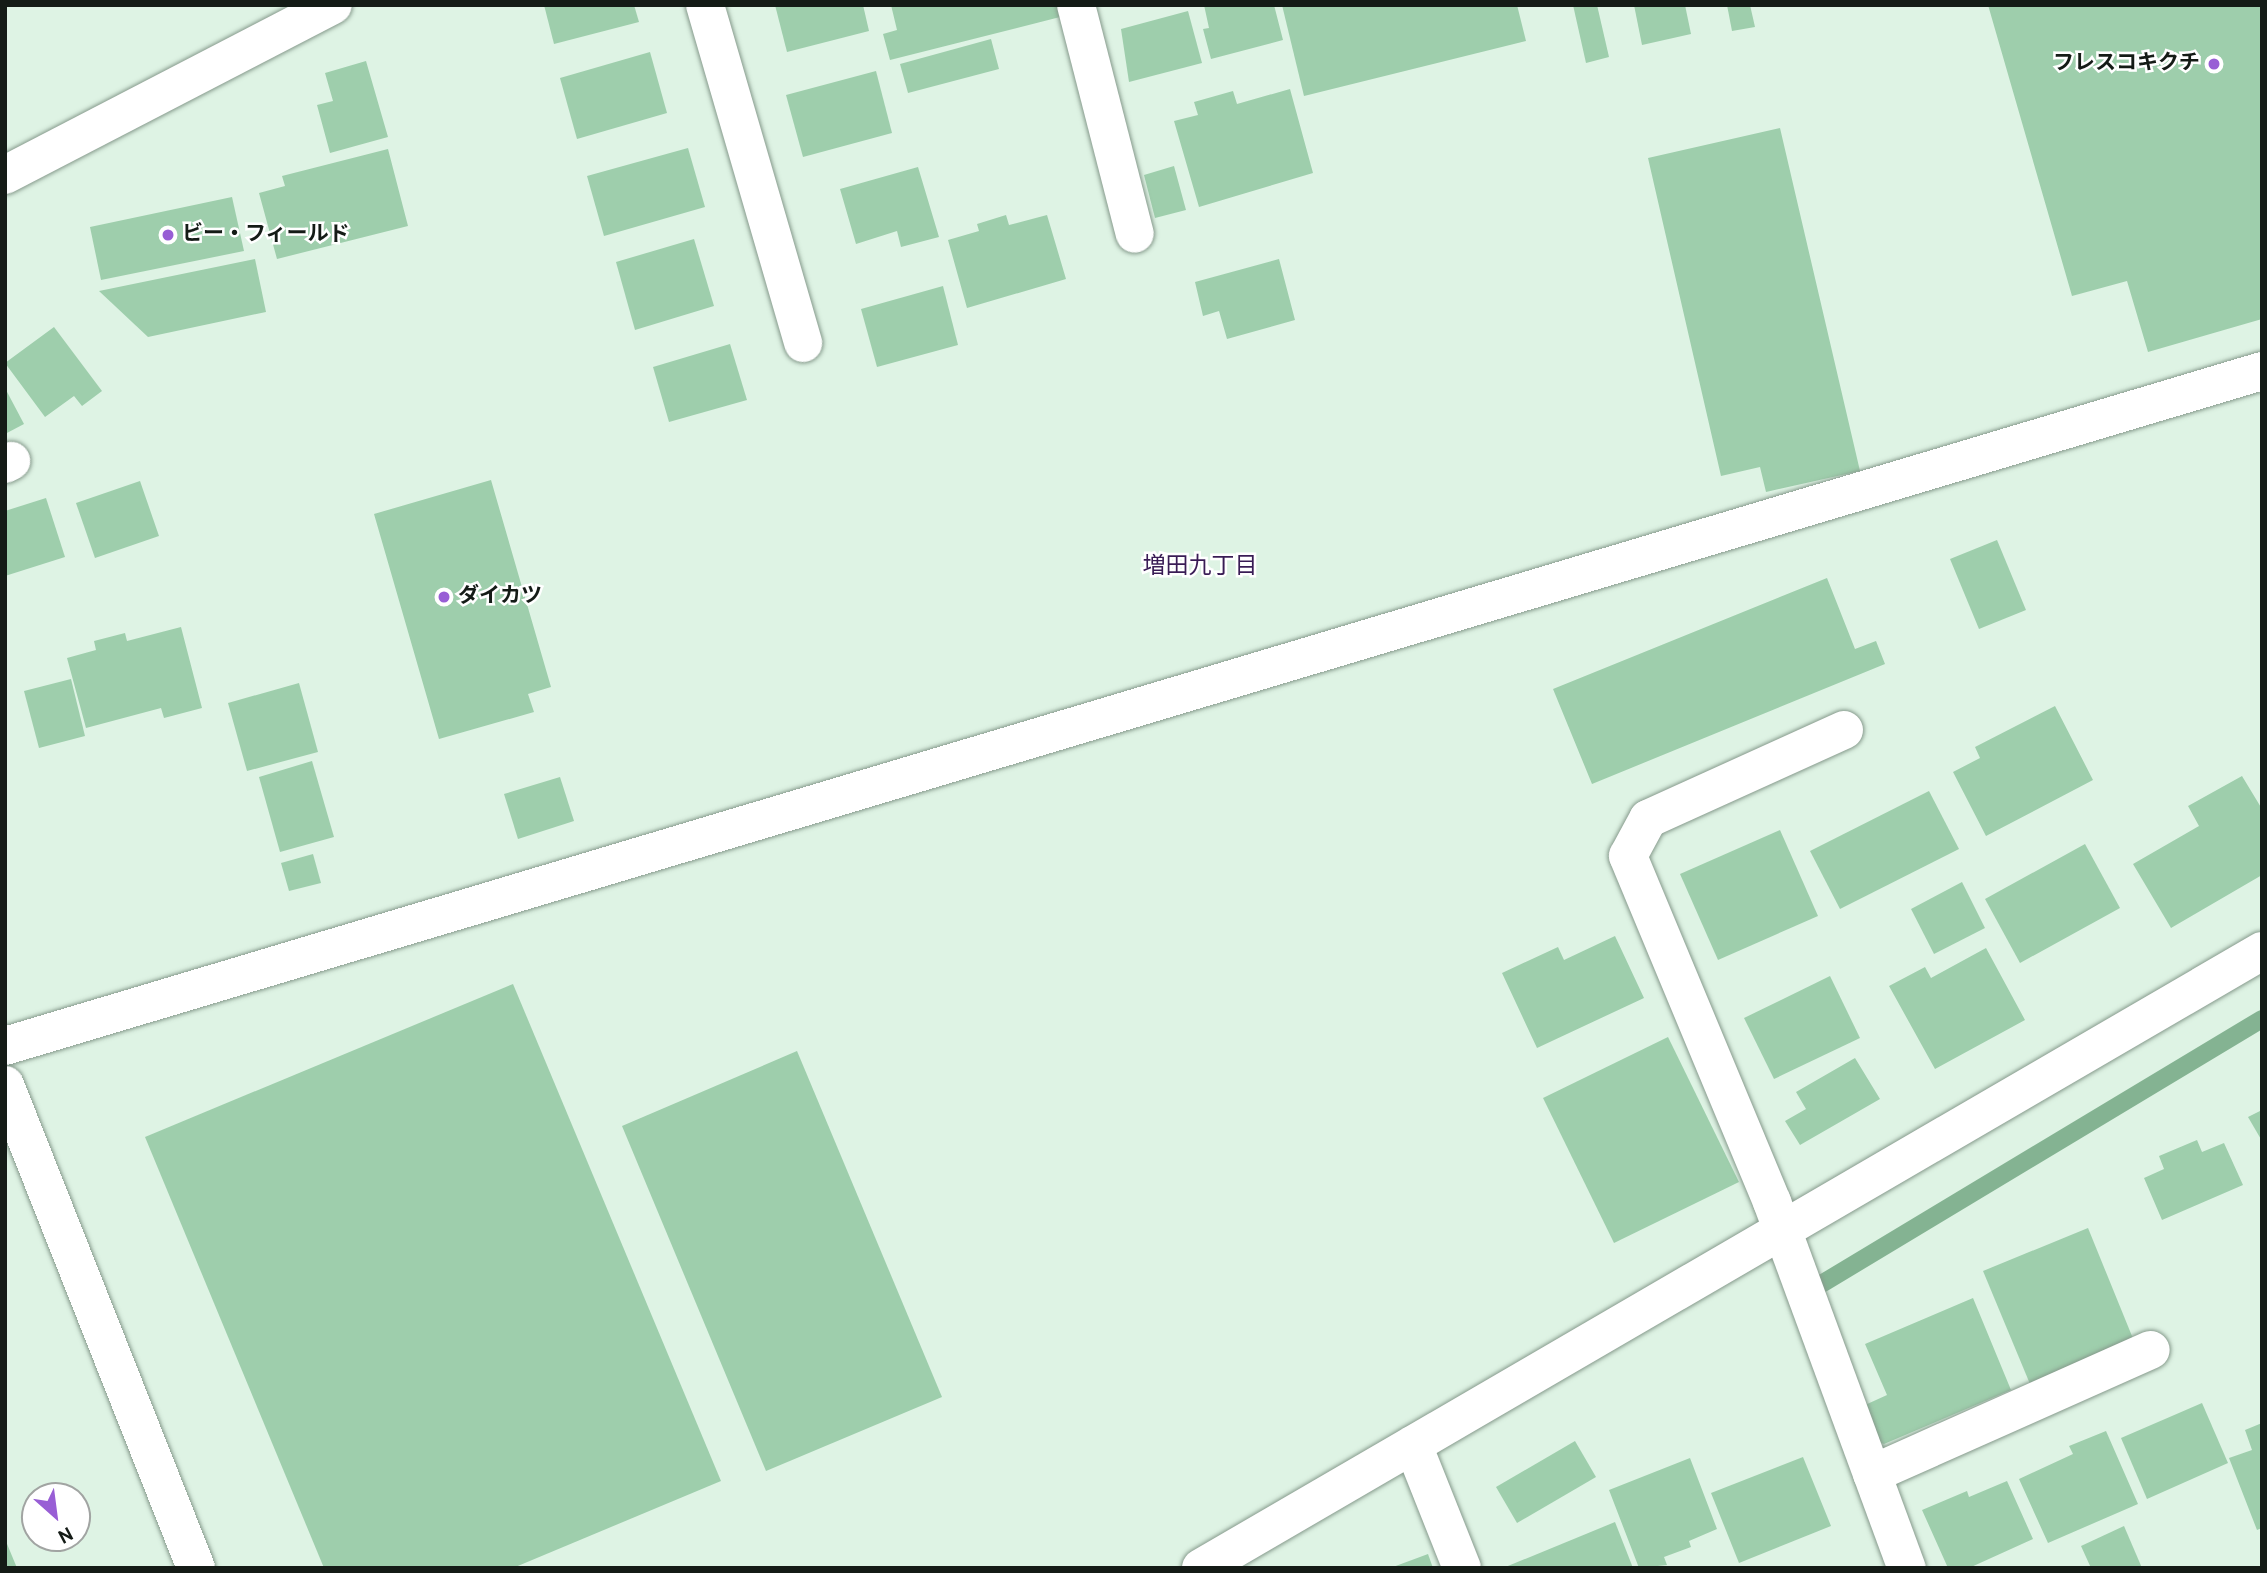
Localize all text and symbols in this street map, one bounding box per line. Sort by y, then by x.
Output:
place label: フレスコキクチ [2053,51,2200,77]
marker: フレスコキクチ [2206,56,2222,72]
place label: ビー・フィールド [182,222,350,248]
marker: ビー・フィールド [160,227,176,243]
district label: 増田九丁目 [1143,554,1257,582]
place label: ダイカツ [458,584,542,610]
marker: ダイカツ [436,589,452,605]
north arrow [21,1482,91,1552]
text: N [53,1520,77,1548]

